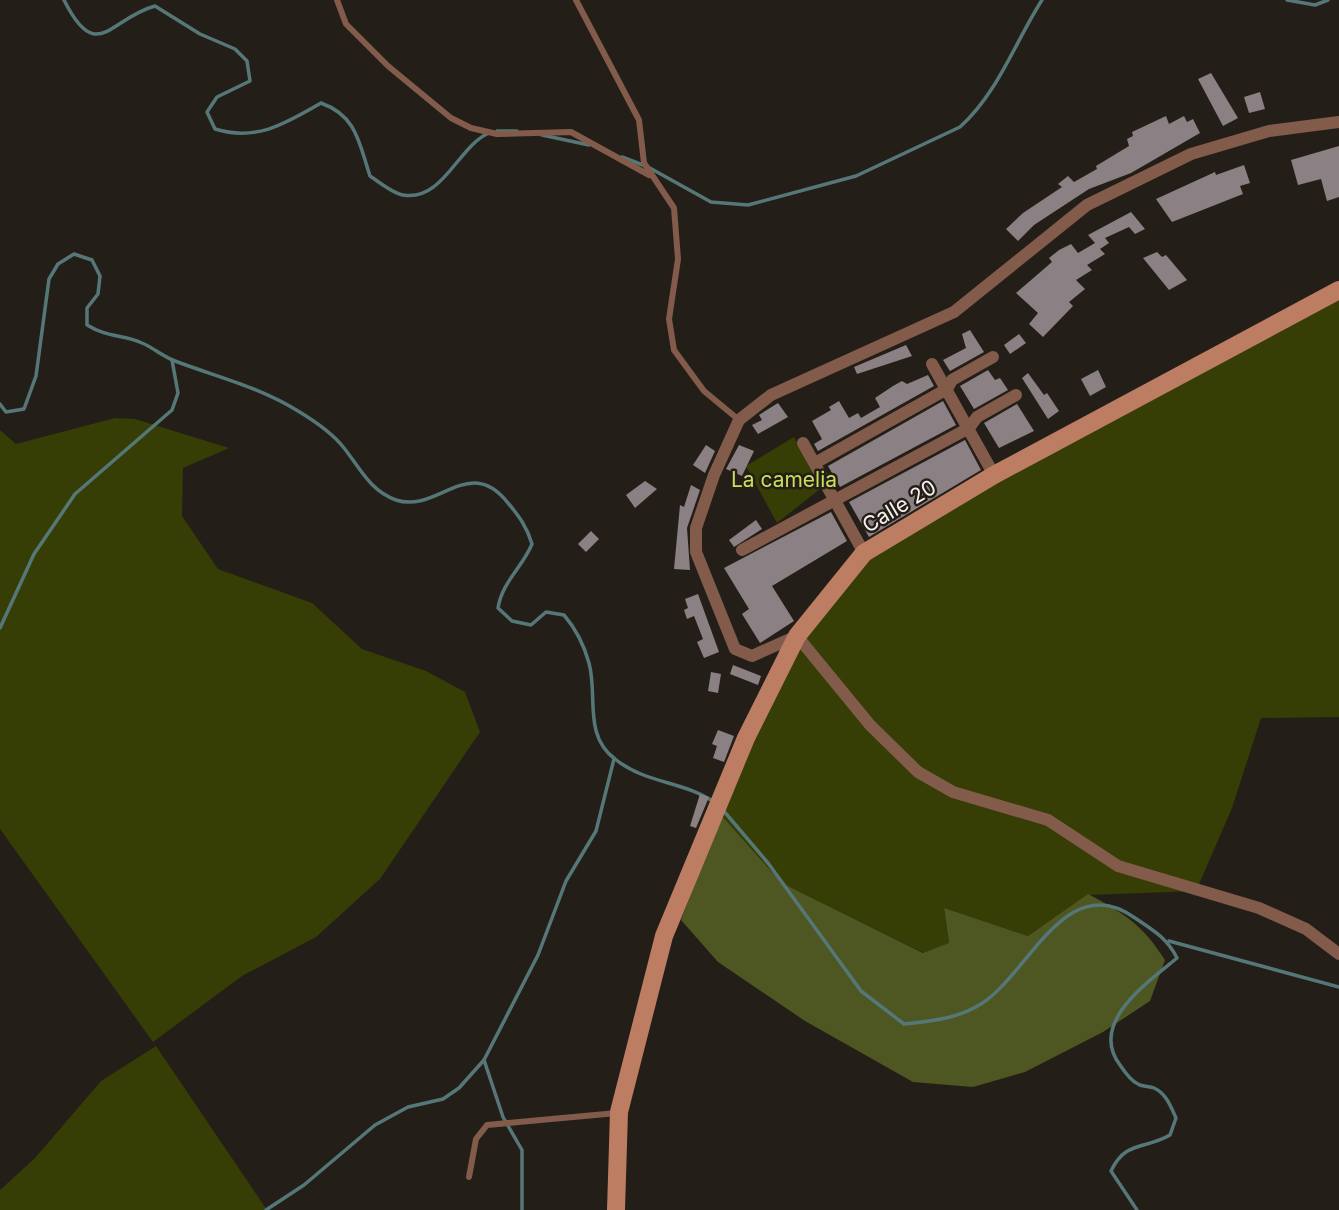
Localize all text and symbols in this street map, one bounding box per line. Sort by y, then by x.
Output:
park label: La camelia [731,467,837,492]
street label: Calle 20 [858,474,940,538]

